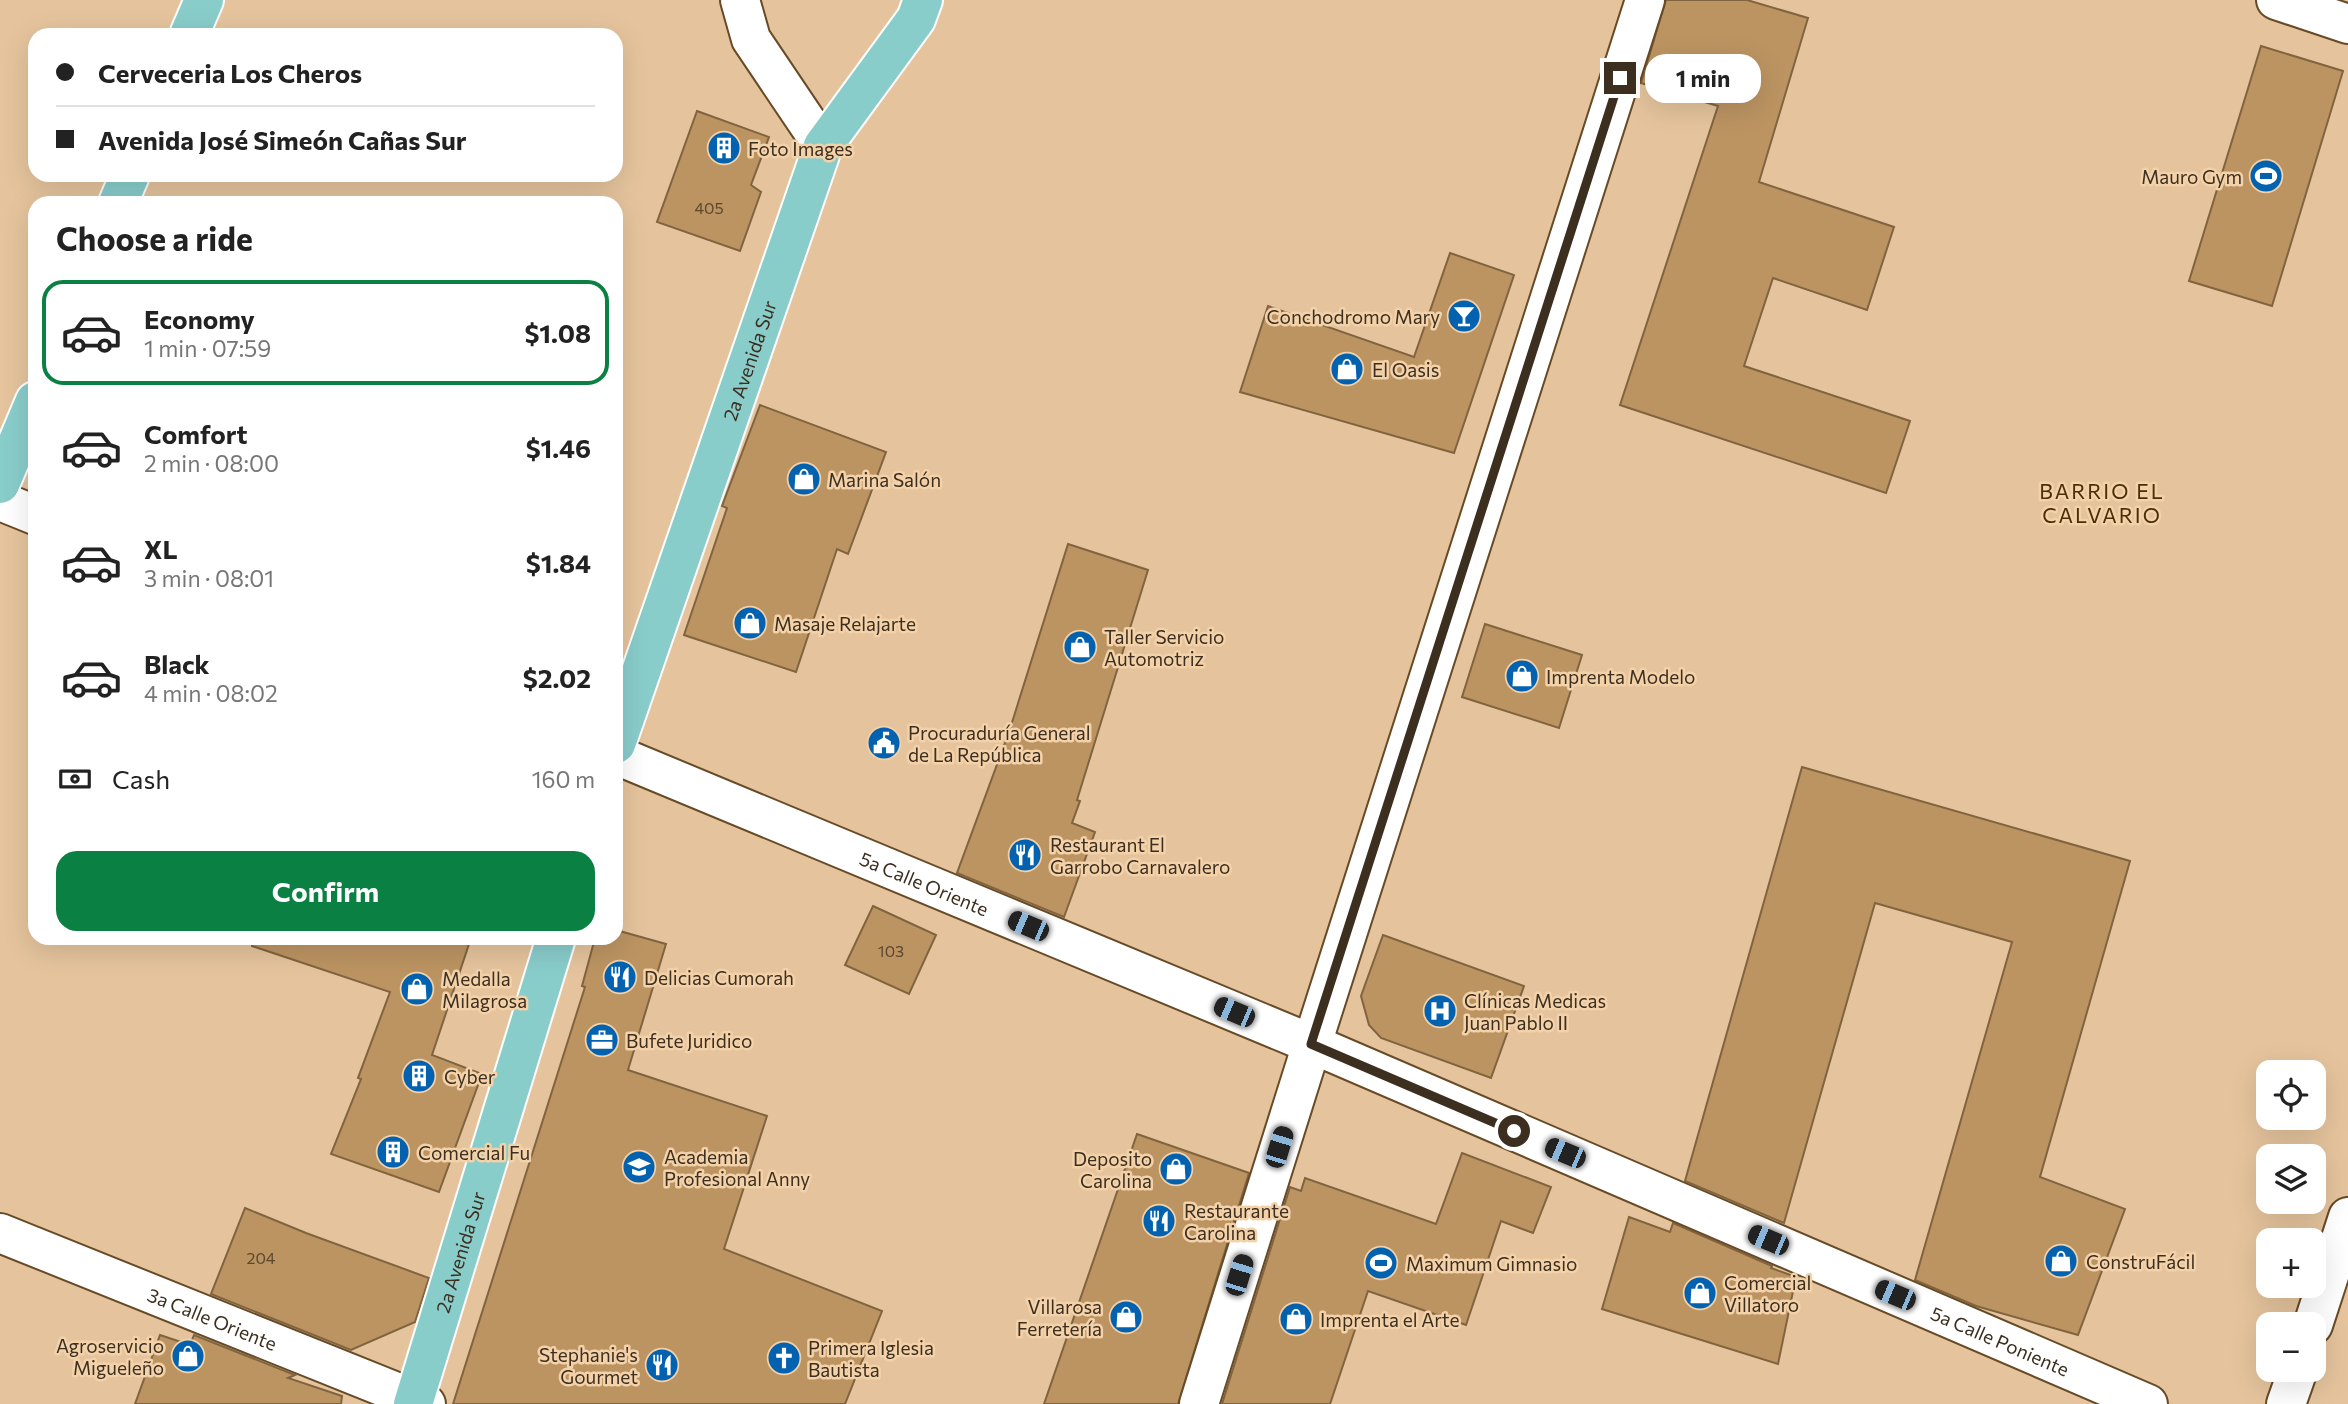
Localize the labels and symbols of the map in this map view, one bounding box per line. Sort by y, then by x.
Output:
callout: 1 min [1644,54,1760,102]
route end [1604,62,1636,94]
building icon: Foto Images [705,129,743,167]
place label: Foto Images [748,137,853,160]
sports icon: Mauro Gym [2247,157,2285,195]
place label: Mauro Gym [2141,165,2242,188]
house number: 405 [694,198,724,217]
street label: 2a Avenida Sur [717,297,780,423]
bar icon: Conchodromo Mary [1445,297,1483,335]
place label: Conchodromo Mary [1267,305,1440,328]
shop icon: El Oasis [1328,350,1366,388]
place label: El Oasis [1372,358,1439,381]
shop icon: Marina Salón [785,460,823,498]
place label: Marina Salón [828,468,941,491]
district label: BARRIO EL CALVARIO [2039,478,2165,527]
shop icon: Masaje Relajarte [731,604,769,642]
place label: Masaje Relajarte [774,612,916,635]
place label: Taller Servicio Automotriz [1104,625,1224,670]
shop icon: Taller Servicio Automotriz [1061,628,1099,666]
shop icon: Imprenta Modelo [1503,657,1541,695]
place label: Imprenta Modelo [1546,665,1695,688]
place label: Procuraduría General de La República [908,721,1091,766]
public building icon: Procuraduría General de La República [865,724,903,762]
place label: Restaurant El Garrobo Carnavalero [1050,833,1230,878]
restaurant icon: Restaurant El Garrobo Carnavalero [1006,836,1044,874]
street label: 5a Calle Oriente [857,846,992,920]
car [1005,908,1052,944]
house number: 103 [878,941,904,960]
restaurant icon: Delicias Cumorah [601,958,639,996]
place label: Delicias Cumorah [644,966,794,989]
place label: Medalla Milagrosa [442,967,527,1012]
shop icon: Medalla Milagrosa [398,970,436,1008]
place label: Clínicas Medicas Juan Pablo II [1464,989,1606,1034]
hospital icon: Clínicas Medicas Juan Pablo II [1421,992,1459,1030]
car [1211,994,1258,1030]
office icon: Bufete Juridico [583,1021,621,1059]
place label: Bufete Juridico [626,1029,752,1052]
building icon: Cyber [400,1057,438,1095]
place label: Cyber [444,1065,496,1088]
route start [1498,1115,1530,1147]
car [1263,1124,1296,1170]
building icon: Comercial Fu [374,1133,412,1171]
car [1542,1135,1589,1171]
place label: Comercial Fu [418,1141,530,1164]
place label: Academia Profesional Anny [664,1145,810,1190]
place label: Deposito Carolina [1073,1147,1152,1192]
school or university icon: Academia Profesional Anny [620,1148,658,1186]
shop icon: Deposito Carolina [1157,1150,1195,1188]
street label: 2a Avenida Sur [430,1188,489,1315]
place label: Restaurante Carolina [1184,1199,1289,1244]
restaurant icon: Restaurante Carolina [1140,1202,1178,1240]
car [1745,1222,1792,1258]
shop icon: ConstruFácil [2042,1242,2080,1280]
sports icon: Maximum Gimnasio [1362,1244,1400,1282]
house number: 204 [247,1248,276,1267]
place label: ConstruFácil [2086,1250,2195,1273]
car [1223,1252,1256,1298]
place label: Maximum Gimnasio [1406,1252,1577,1275]
place label: Comercial Villatoro [1724,1271,1811,1316]
shop icon: Comercial Villatoro [1681,1274,1719,1312]
car [1872,1277,1919,1313]
street label: 3a Calle Oriente [145,1282,281,1355]
place label: Villarosa Ferretería [1017,1295,1102,1340]
shop icon: Villarosa Ferretería [1107,1298,1145,1336]
shop icon: Imprenta el Arte [1277,1300,1315,1338]
street label: 5a Calle Poniente [1928,1301,2073,1380]
place label: Imprenta el Arte [1320,1308,1460,1331]
place label: Agroservicio Migueleño [56,1334,164,1379]
place label: Primera Iglesia Bautista [808,1336,934,1381]
shop icon: Agroservicio Migueleño [169,1337,207,1375]
church icon: Primera Iglesia Bautista [765,1339,803,1377]
place label: Stephanie's Gourmet [539,1343,638,1388]
restaurant icon: Stephanie's Gourmet [643,1346,681,1384]

